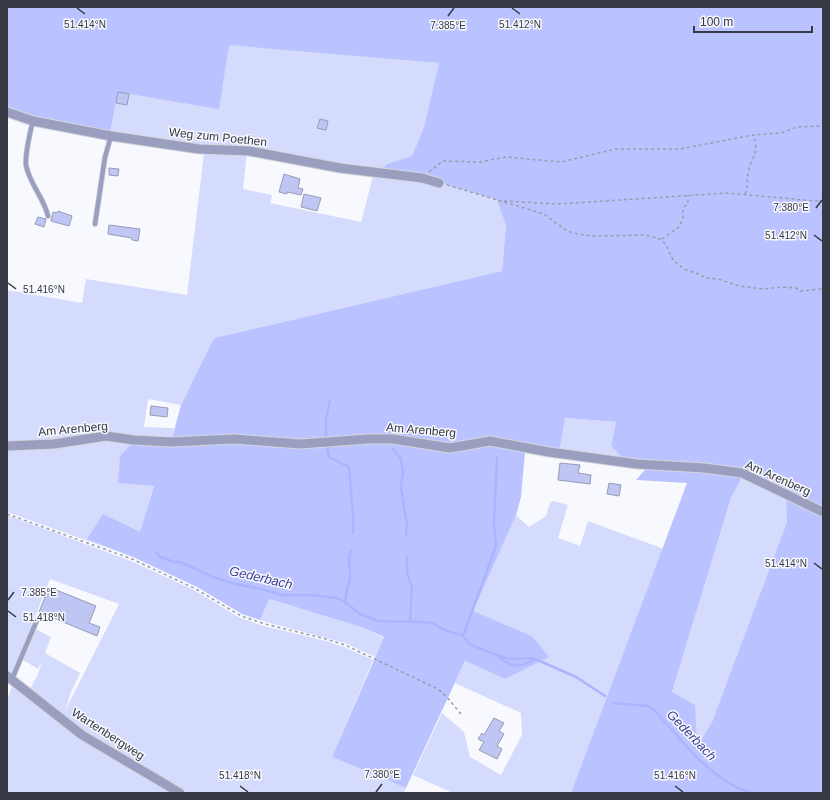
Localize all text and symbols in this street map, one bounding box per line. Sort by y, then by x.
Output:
scale bar [694,8,812,34]
text: 100 m [700,15,733,29]
text: 51.414°N [64,19,106,30]
text: 51.412°N [499,19,541,30]
text: 7.385°E [430,20,466,31]
street label: Weg zum Poethen [168,125,268,149]
text: 7.380°E [773,202,809,213]
text: 51.412°N [765,230,807,241]
text: 51.416°N [23,284,65,295]
street label: Am Arenberg [37,419,109,439]
street label: Am Arenberg [385,420,457,440]
street label: Am Arenberg [743,457,813,499]
text: 51.414°N [765,558,807,569]
water label: Gederbach [228,563,294,592]
text: 7.385°E [21,587,57,598]
text: 51.418°N [23,612,65,623]
street label: Wartenbergweg [69,705,147,763]
water label: Gederbach [664,707,719,764]
text: 7.380°E [364,769,400,780]
text: 51.418°N [219,770,261,781]
text: 51.416°N [654,770,696,781]

